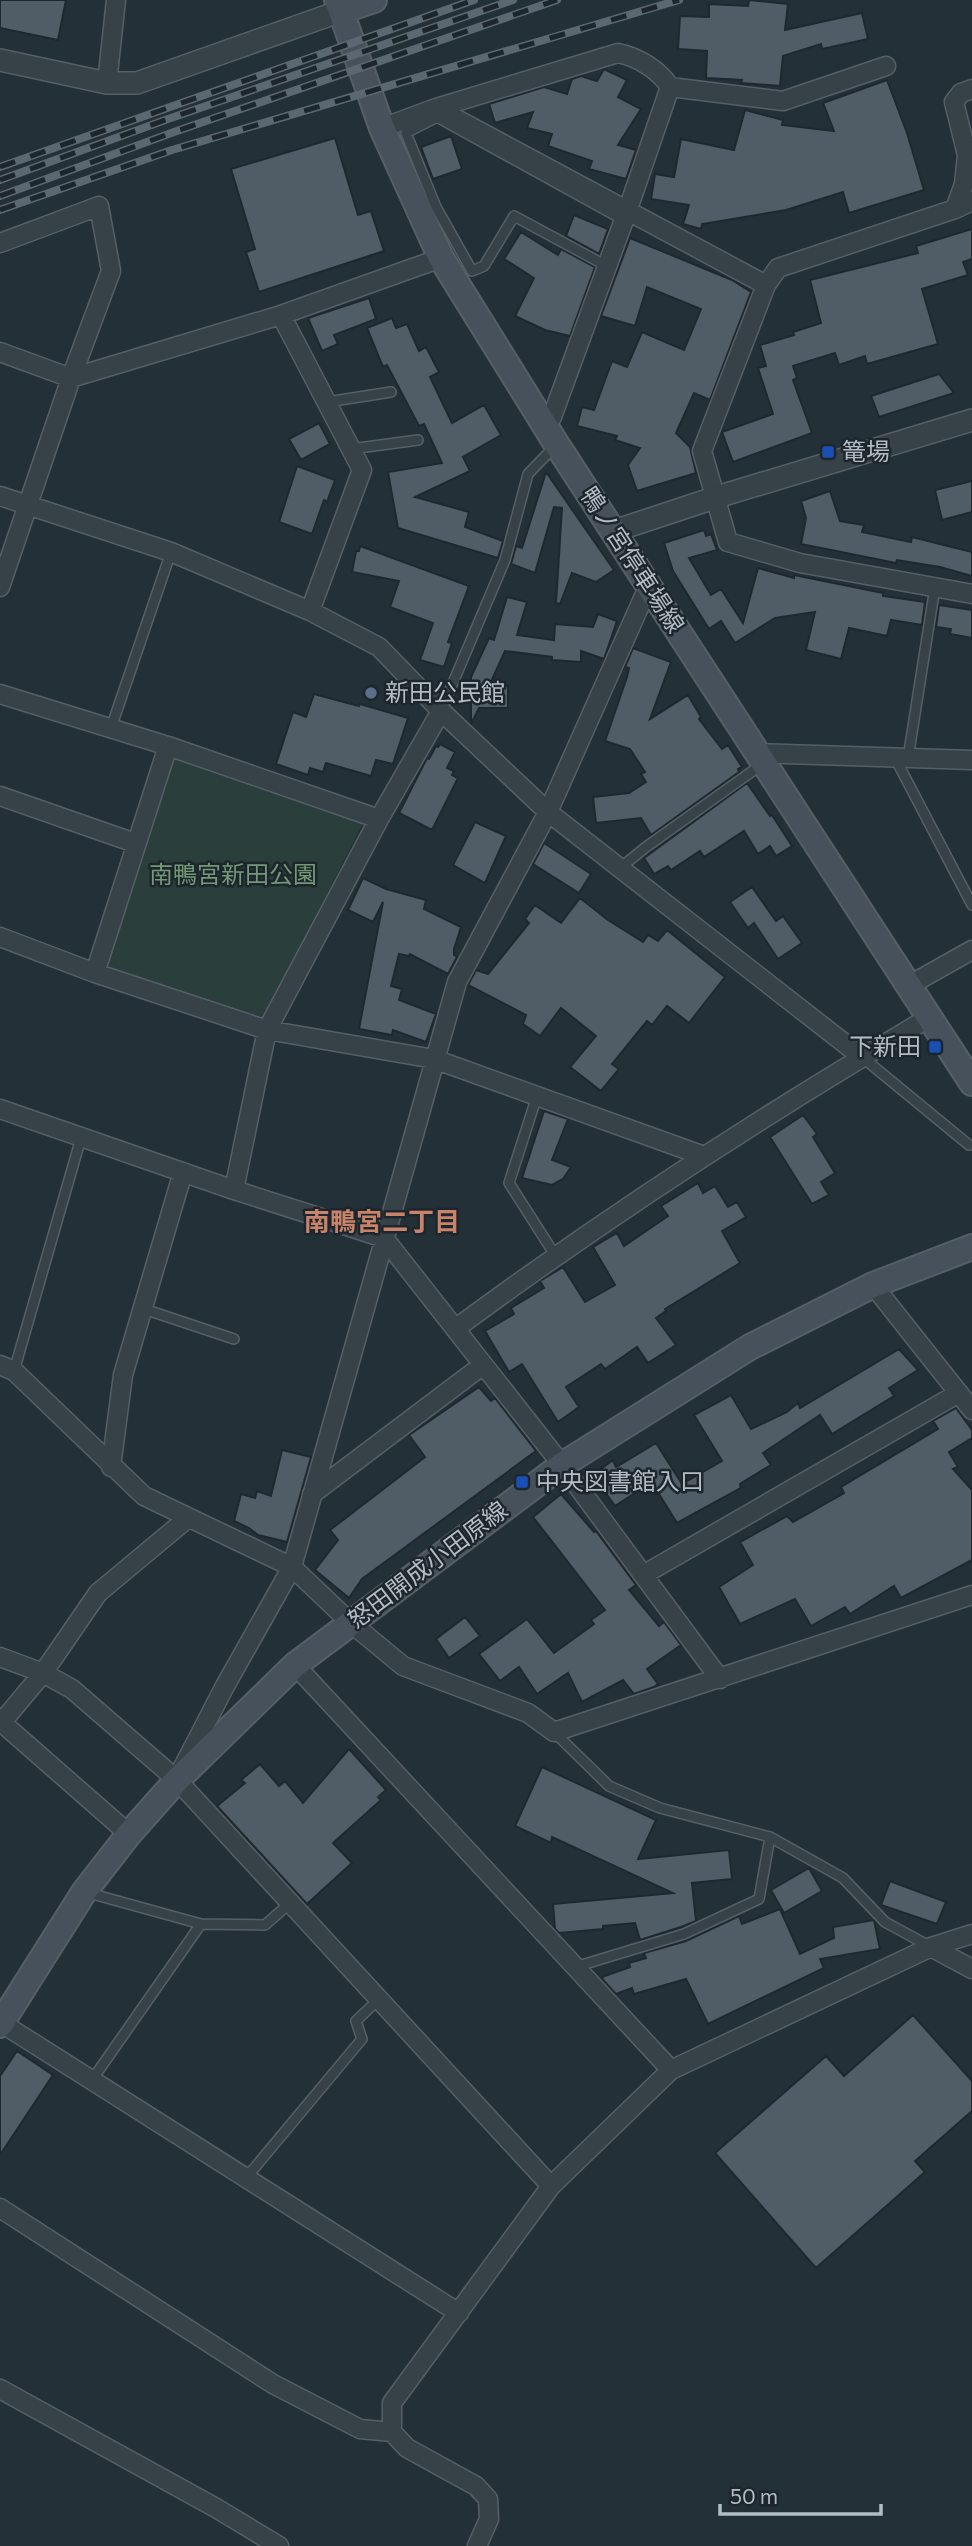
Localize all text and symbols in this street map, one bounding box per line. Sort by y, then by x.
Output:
place label: 篭場 [842,436,890,465]
marker: 篭場 [820,444,836,460]
street label: 鴨ノ宮停車場線 [575,481,691,638]
place label: 新田公民館 [385,677,505,706]
marker: 新田公民館 [363,685,379,701]
park label: 南鴨宮新田公園 [149,859,317,888]
place label: 下新田 [849,1031,921,1060]
marker: 下新田 [927,1039,943,1055]
district label: 南鴨宮二丁目 [304,1205,460,1236]
place label: 中央図書館入口 [536,1466,704,1495]
marker: 中央図書館入口 [514,1474,530,1490]
street label: 怒田開成小田原線 [342,1494,512,1633]
scale bar [720,2472,881,2516]
text: 50 m [730,2483,778,2508]

